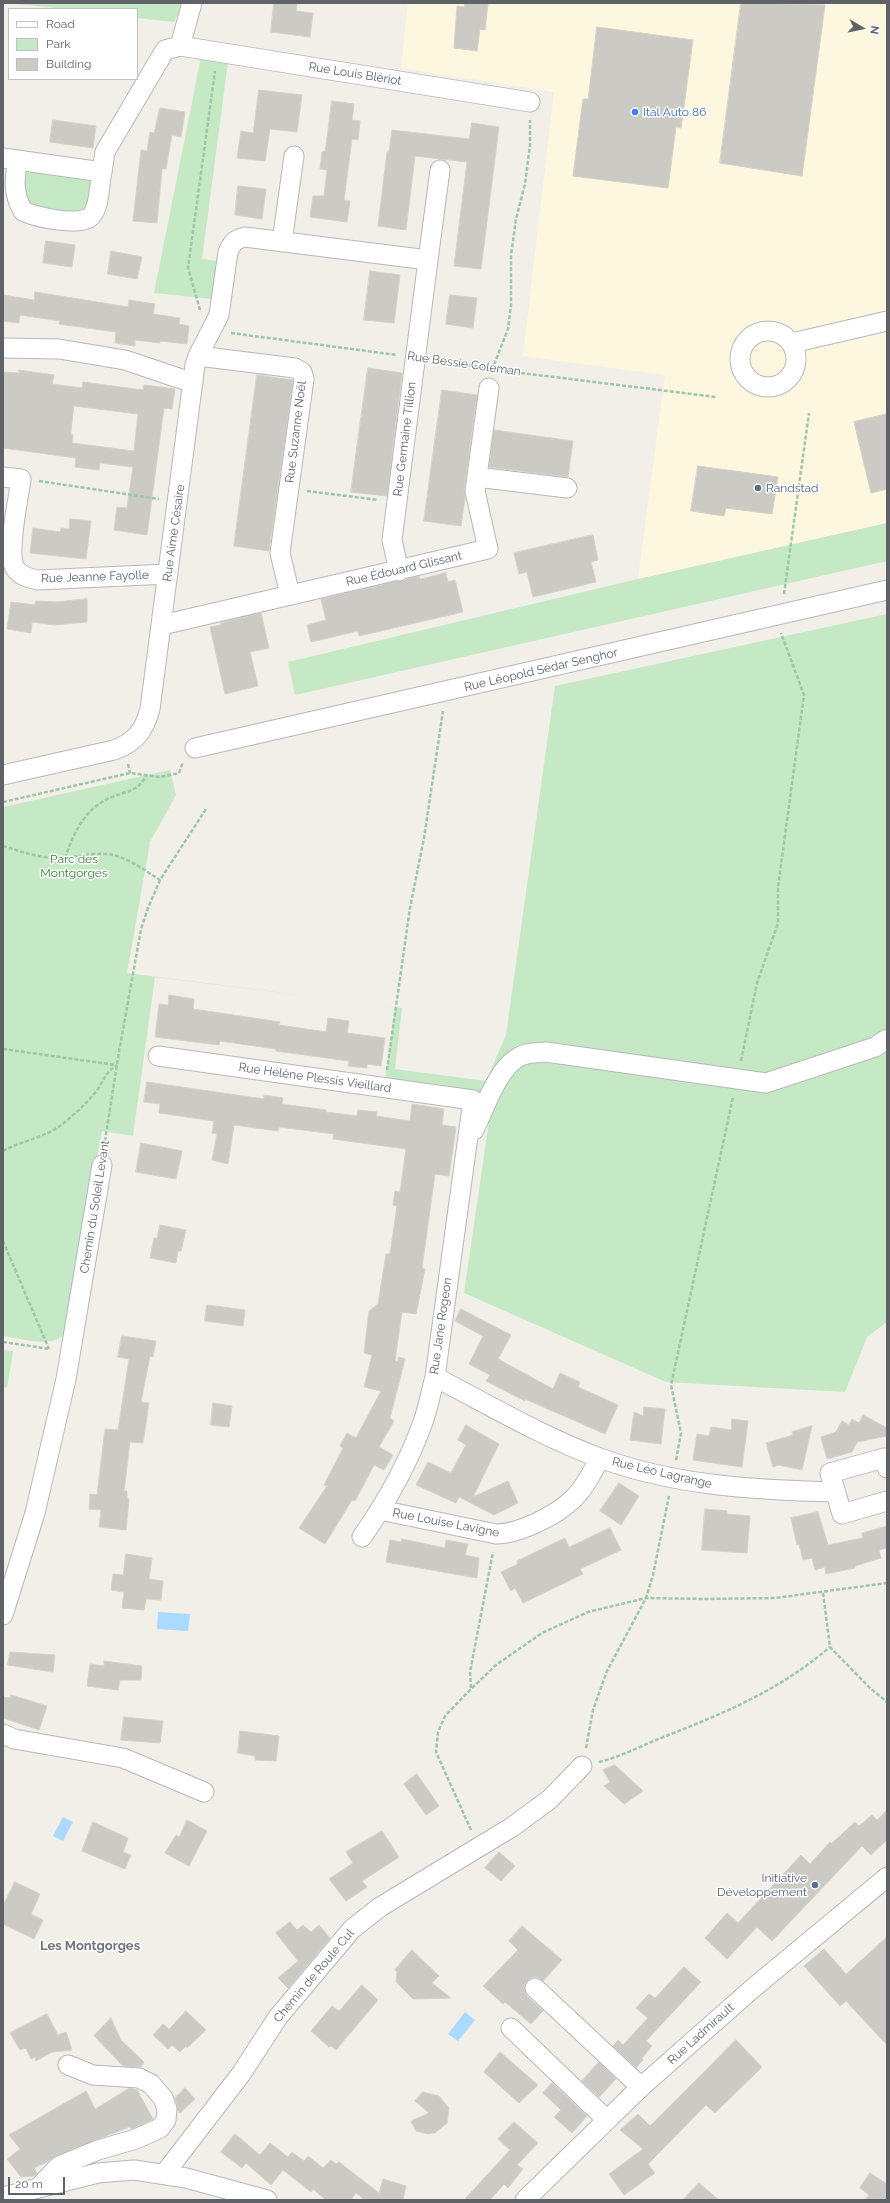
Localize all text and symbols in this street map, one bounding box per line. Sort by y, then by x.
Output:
legend [8,8,138,80]
north arrow [842,8,882,48]
text: Road [46,17,75,31]
text: N [867,25,881,35]
text: Park [46,37,71,51]
text: Building [46,57,92,71]
street label: Rue Louis Blériot [308,60,402,88]
place label: Ital Auto 86 [643,105,706,119]
marker: Ital Auto 86 [630,107,640,117]
street label: Rue Bessie Coleman [406,349,522,379]
street label: Rue Suzanne Noël [283,380,309,484]
street label: Rue Germaine Tillion [391,381,419,497]
place label: Randstad [766,481,819,495]
street label: Rue Aimé Césaire [160,483,188,583]
marker: Randstad [753,483,763,493]
street label: Rue Édouard Glissant [345,549,463,589]
street label: Rue Jeanne Fayolle [41,568,149,586]
street label: Rue Léopold Sédar Senghor [463,645,619,695]
park label: Parc des Montgorges [40,852,108,880]
street label: Rue Hélène Plessis Vieillard [238,1060,392,1096]
street label: Chemin du Soleil Levant [77,1139,113,1275]
street label: Rue Jane Rogeon [427,1277,455,1375]
street label: Rue Léo Lagrange [611,1454,713,1492]
street label: Rue Louise Lavigne [391,1506,501,1540]
place label: Initiative Développement [717,1871,807,1899]
marker: Initiative Développement [810,1880,820,1890]
street label: Chemin de Roule Cul [271,1926,357,2026]
district label: Les Montgorges [40,1938,140,1954]
street label: Rue Ladmirault [665,2000,737,2068]
scale bar [10,2169,67,2195]
text: 20 m [15,2177,43,2191]

